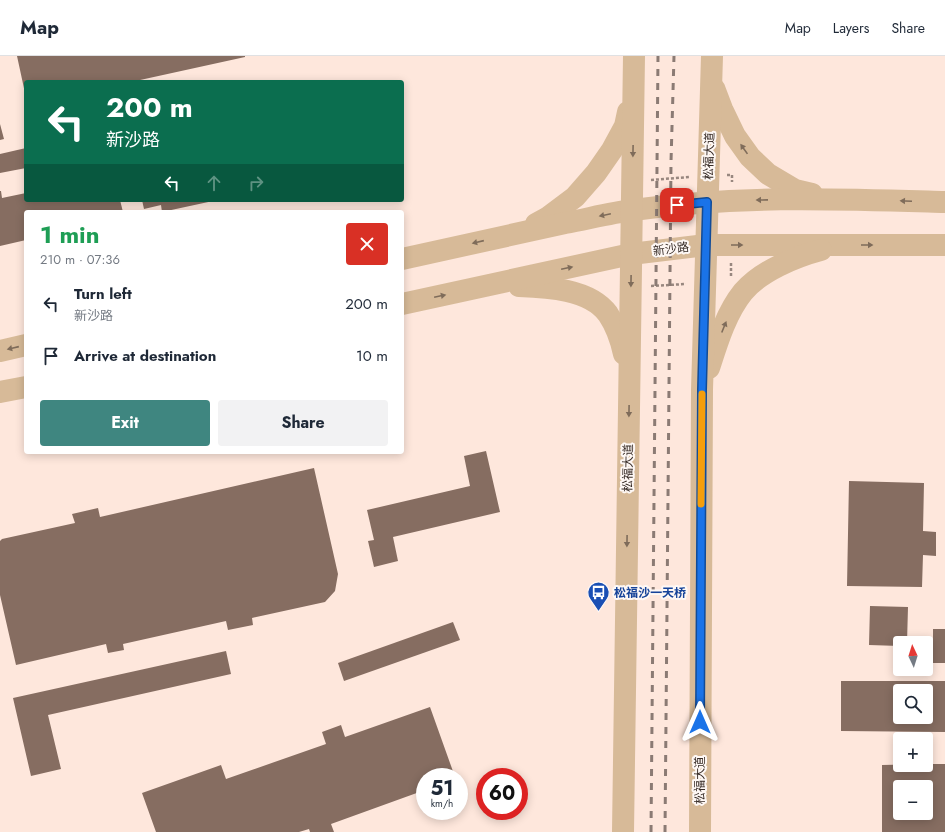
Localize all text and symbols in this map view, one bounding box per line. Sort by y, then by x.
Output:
text: Map [20,14,59,41]
text: Map [785,18,811,38]
text: Layers [833,18,869,38]
text: Share [891,18,925,38]
text: 200 m [106,87,193,128]
icon: left [40,96,92,148]
text: 新沙路 [106,127,160,153]
street label: 松福大道 [699,132,719,180]
one-way arrow [740,143,748,154]
one-way arrow [630,145,636,158]
icon: left [161,172,183,194]
icon: ahead [203,172,225,194]
icon: right [245,172,267,194]
pin [660,188,694,222]
icon: arrive [666,194,688,216]
one-way arrow [756,196,768,203]
one-way arrow [899,198,912,204]
one-way arrow [599,213,611,219]
text: 1 min [40,217,100,252]
button: close [346,223,388,265]
street label: 新沙路 [652,238,690,260]
one-way arrow [472,239,484,245]
one-way arrow [731,242,744,248]
one-way arrow [861,242,874,248]
text: 210 m · 07:36 [40,250,120,269]
one-way arrow [561,265,573,271]
one-way arrow [627,275,634,287]
text: Turn left [74,283,132,305]
one-way arrow [434,292,446,298]
icon: left [40,293,62,315]
text: 200 m [345,293,388,315]
text: 新沙路 [74,306,113,325]
one-way arrow [721,320,727,332]
one-way arrow [7,345,19,351]
icon: arrive [40,345,62,367]
text: Arrive at destination [74,345,216,367]
text: 10 m [356,345,388,367]
button: Exit [40,400,210,446]
button: Share [218,400,388,446]
one-way arrow [626,405,632,418]
street label: 松福大道 [619,444,637,492]
one-way arrow [624,535,630,548]
bus stop icon: 松福沙一天桥 [586,580,612,613]
place label: 松福沙一天桥 [614,584,686,602]
north arrow [893,636,933,676]
map controls [893,636,933,820]
button: search [893,684,933,724]
position arrow [679,701,721,743]
button: + [893,732,933,772]
street label: 松福大道 [691,756,709,804]
speed limit sign: 60 [476,768,528,820]
text: 51 [430,774,454,803]
button: − [893,780,933,820]
text: km/h [431,796,453,811]

